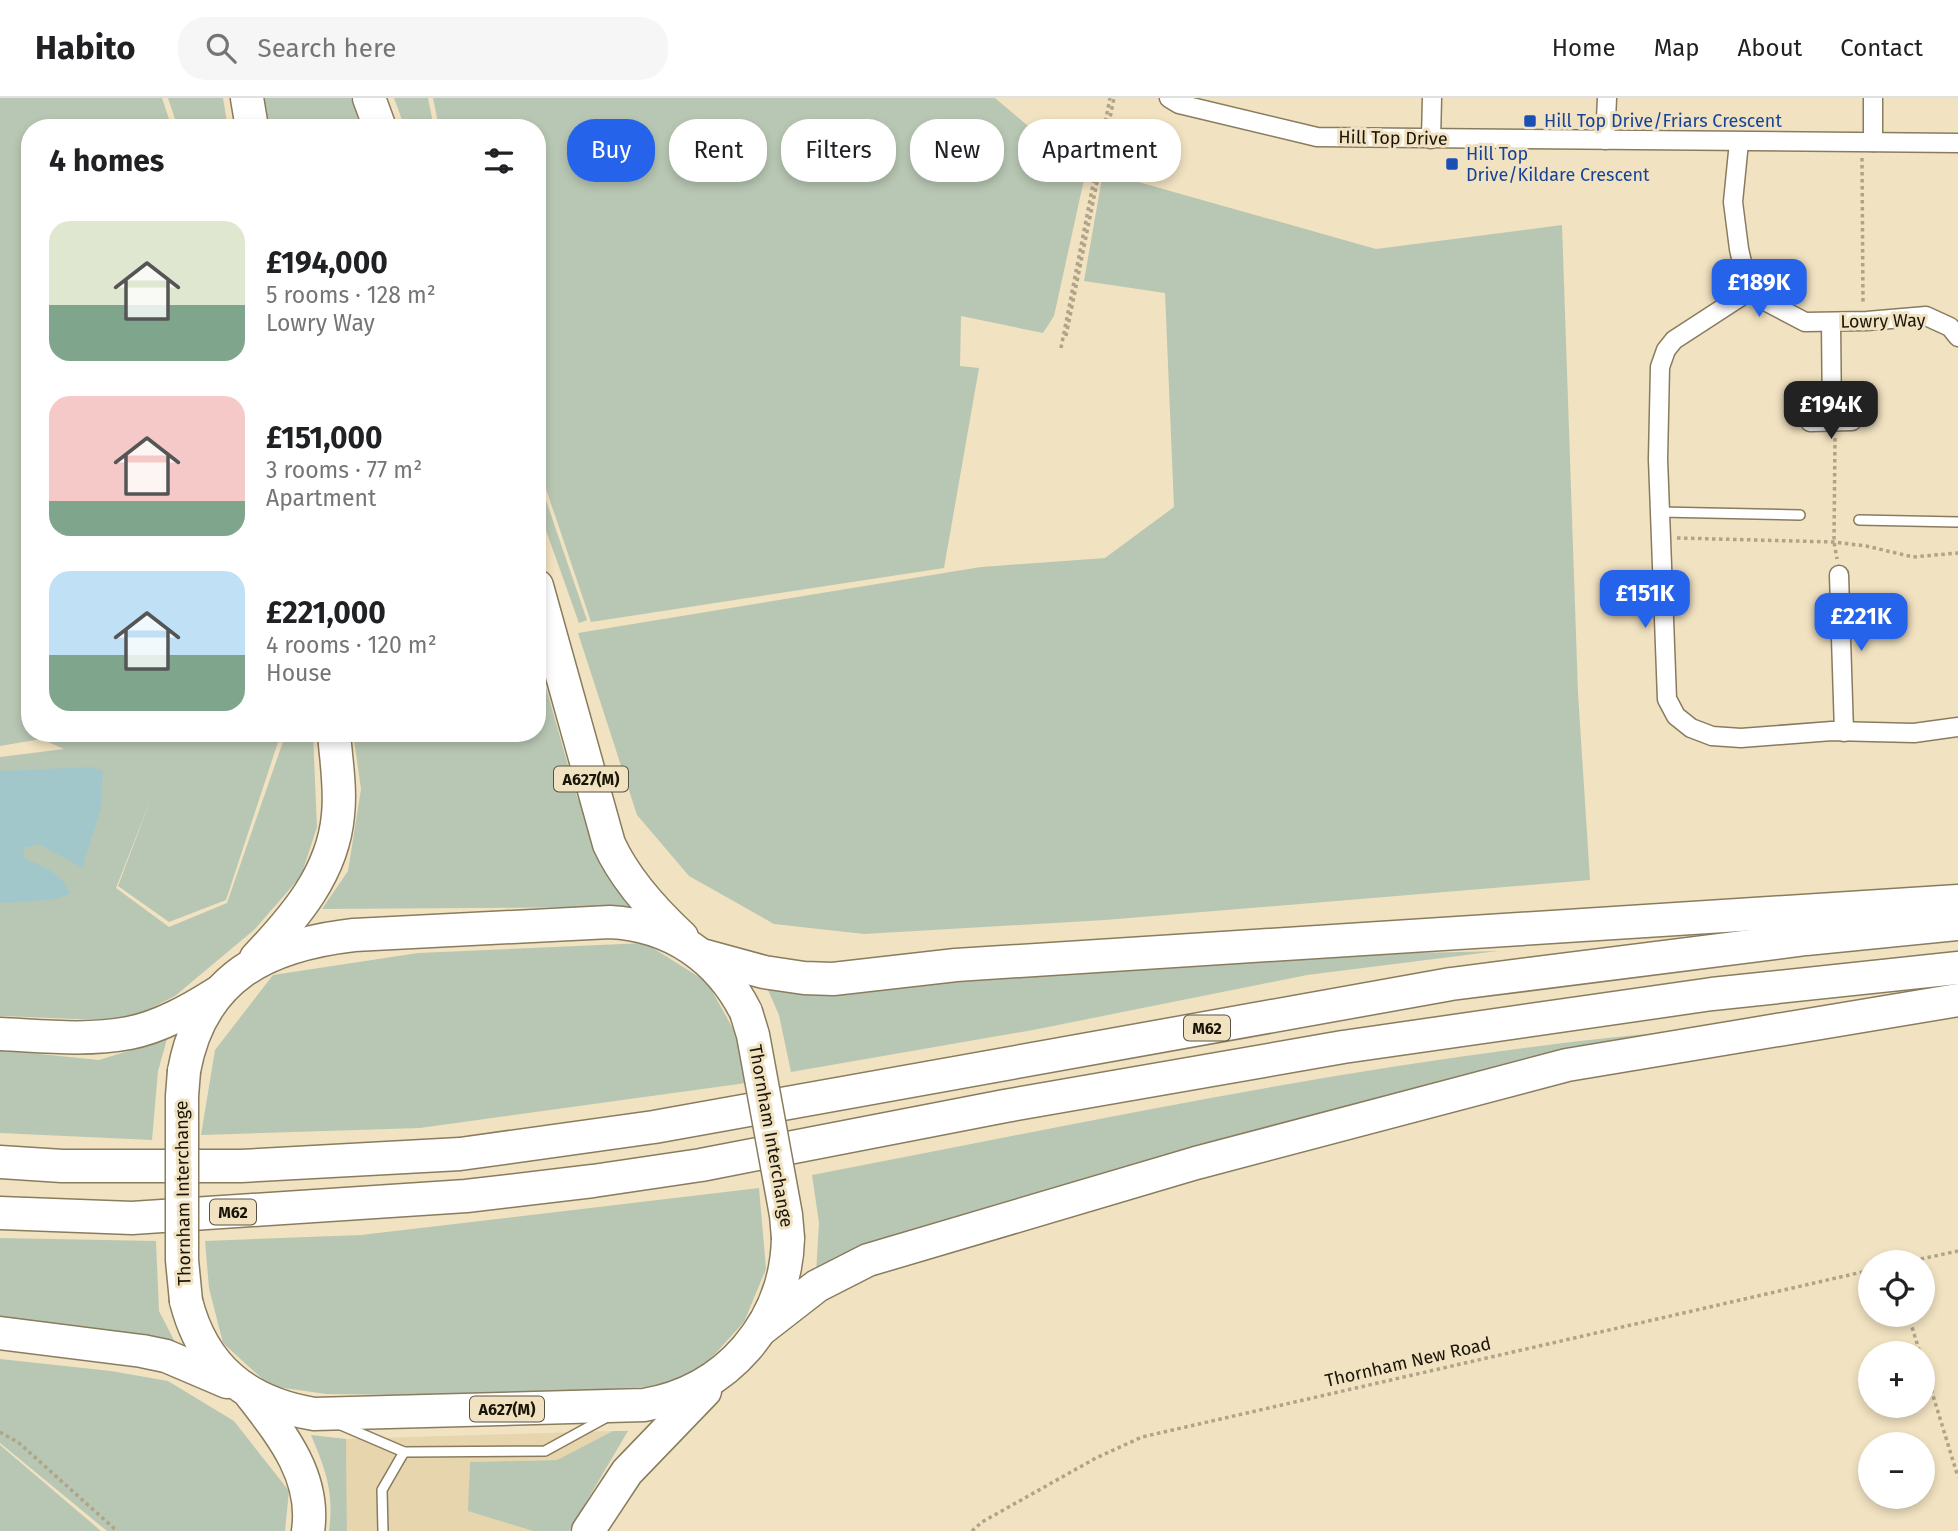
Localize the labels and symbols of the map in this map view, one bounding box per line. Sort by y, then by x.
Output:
place label: Hill Top Drive/Friars Crescent [1544,110,1782,132]
marker: Hill Top Drive/Friars Crescent [1522,113,1538,129]
street label: Hill Top Drive [1338,126,1448,150]
place label: Hill Top Drive/Kildare Crescent [1466,143,1650,186]
marker: Hill Top Drive/Kildare Crescent [1444,156,1460,172]
pin: £189K [1710,260,1808,319]
street label: Lowry Way [1840,309,1926,333]
pin: £194K [1782,382,1880,441]
pin: £151K [1596,570,1694,630]
pin: £221K [1812,594,1910,653]
road number: A627(M) [554,766,628,792]
road number: M62 [1184,1016,1230,1040]
street label: Thornham Interchange [744,1043,798,1229]
street label: Thornham Interchange [170,1100,196,1286]
road number: M62 [210,1200,256,1224]
street label: Thornham New Road [1323,1332,1493,1392]
road number: A627(M) [470,1396,544,1422]

